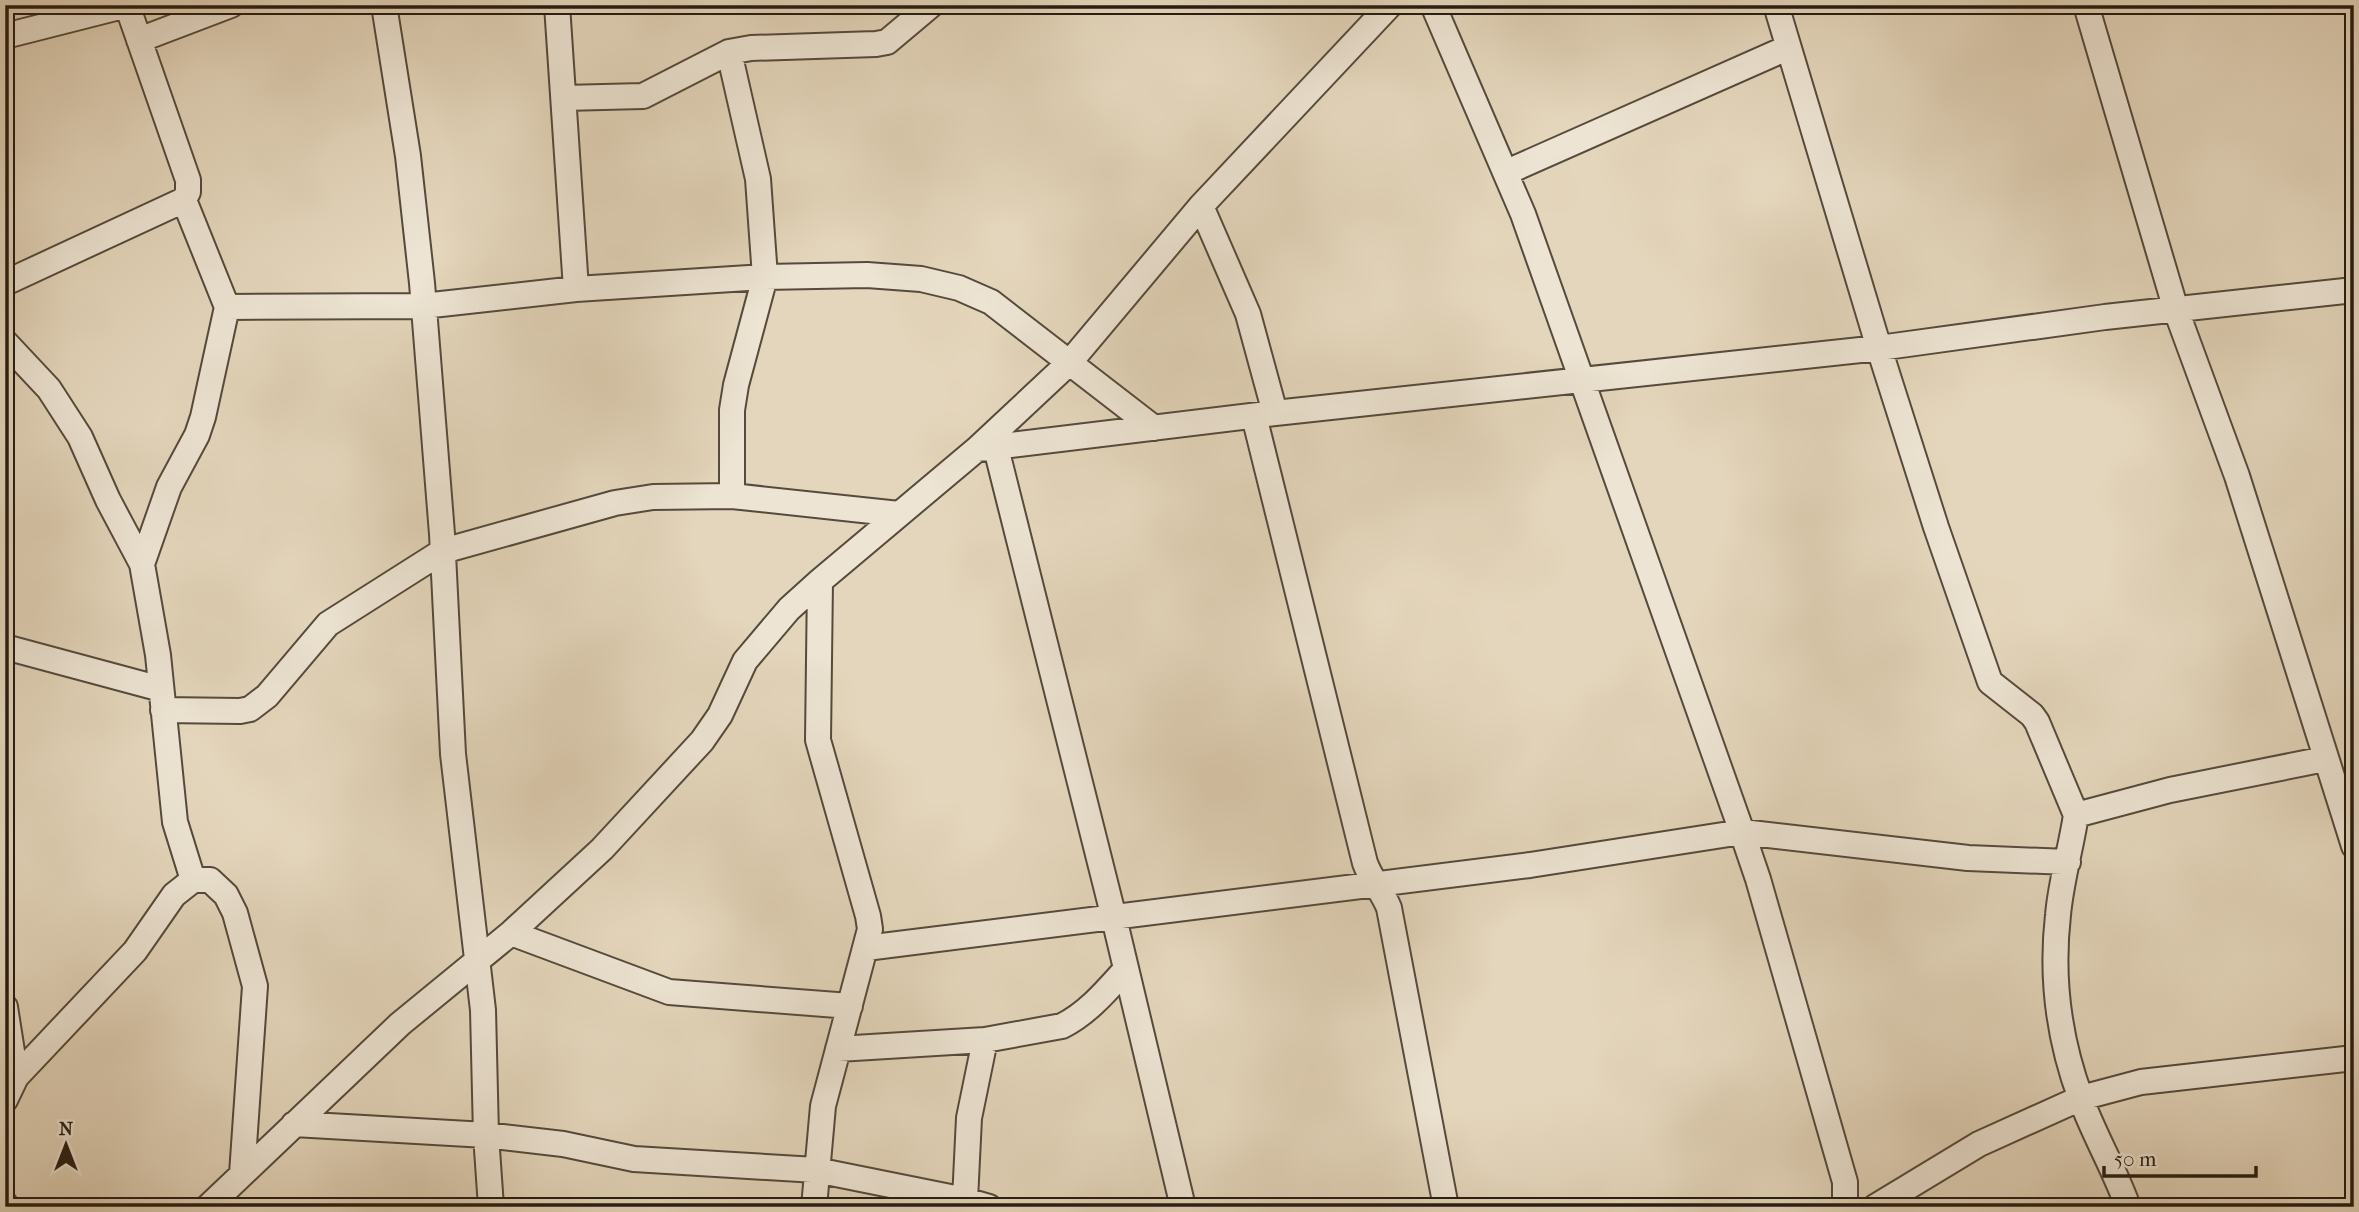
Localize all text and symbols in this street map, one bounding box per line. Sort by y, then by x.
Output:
north arrow [32,1110,102,1180]
text: N [59,1118,74,1140]
scale bar [2104,1135,2256,1179]
text: 50 m [2114,1147,2157,1171]

